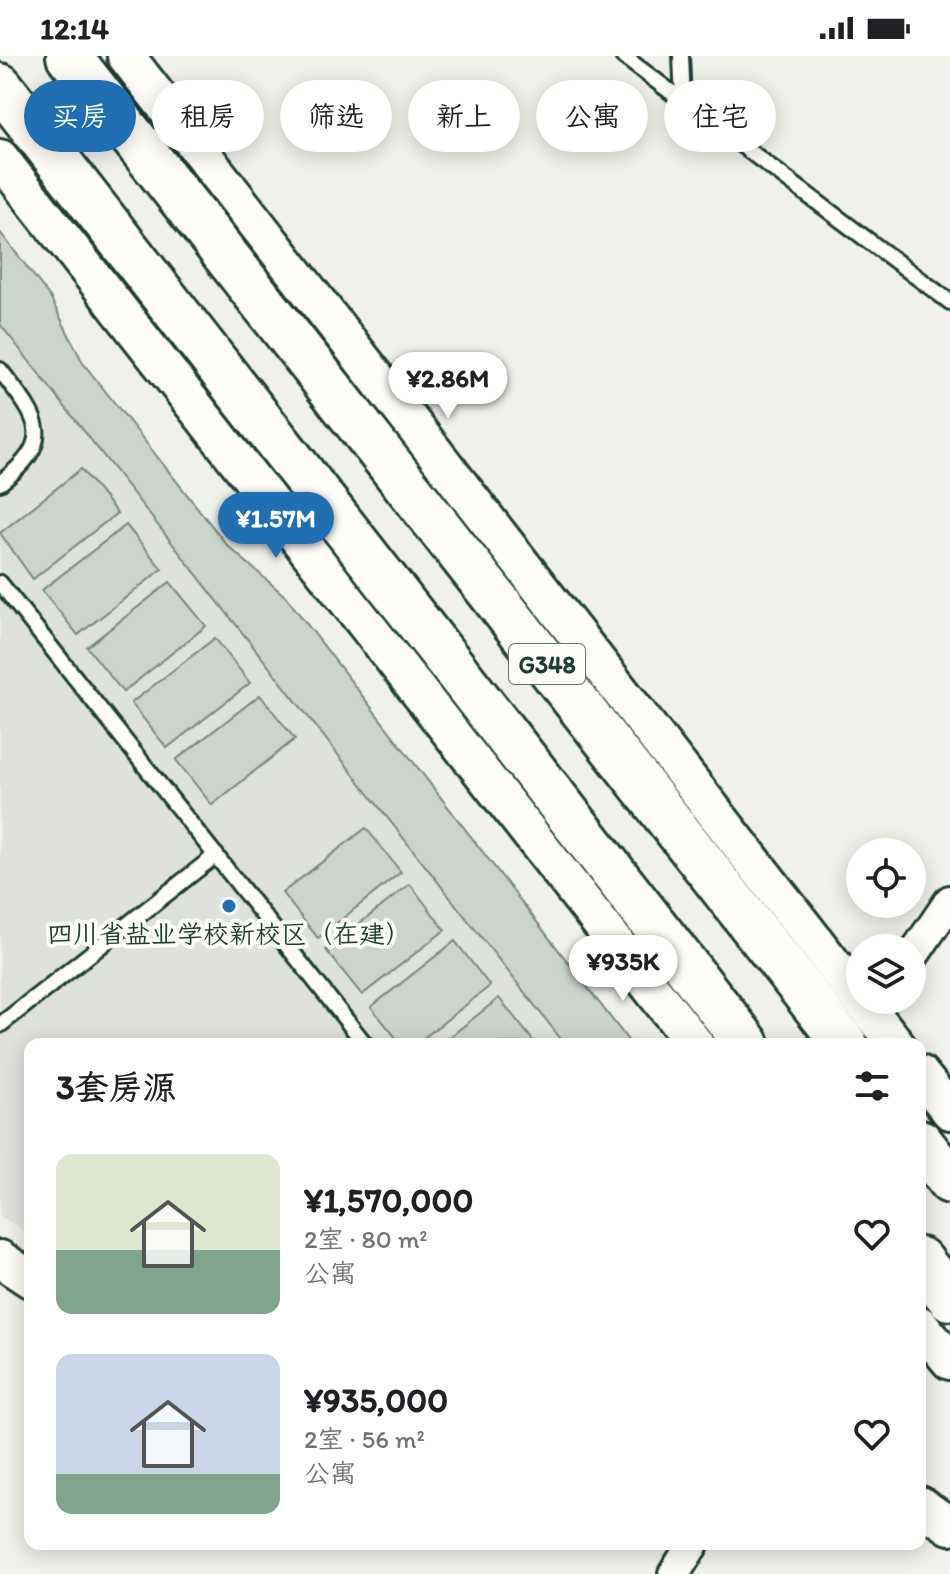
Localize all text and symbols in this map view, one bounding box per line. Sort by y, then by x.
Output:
text: 12:14 [40,10,109,47]
chip: 买房 [24,80,136,152]
chip: 租房 [152,80,264,152]
chip: 筛选 [280,80,392,152]
chip: 新上 [408,80,520,152]
chip: 公寓 [536,80,648,152]
chip: 住宅 [664,80,776,152]
pin: ¥2.86M [383,352,513,420]
text: ¥2.86M [406,362,490,394]
pin: ¥1.57M [211,492,341,560]
text: ¥1.57M [236,502,316,534]
road number: G348 [509,644,585,684]
map controls [846,838,926,1014]
button: locate [846,838,926,918]
marker: 四川省盐业学校新校区（在建） [220,897,238,915]
place label: 四川省盐业学校新校区（在建） [47,918,411,950]
button: layers [846,934,926,1014]
pin: ¥935K [567,935,679,1003]
text: ¥935K [587,945,659,977]
icon: filters [850,1064,894,1108]
text: 3套房源 [56,1067,177,1108]
text: ¥1,570,000 [304,1180,473,1221]
icon: home [120,1186,216,1282]
icon: heart [850,1212,894,1256]
text: 2室 · 80 m² [304,1223,428,1255]
text: 公寓 [304,1257,356,1289]
text: ¥935,000 [304,1380,448,1421]
icon: home [120,1386,216,1482]
icon: heart [850,1412,894,1456]
text: 2室 · 56 m² [304,1423,425,1455]
text: 公寓 [304,1457,356,1489]

